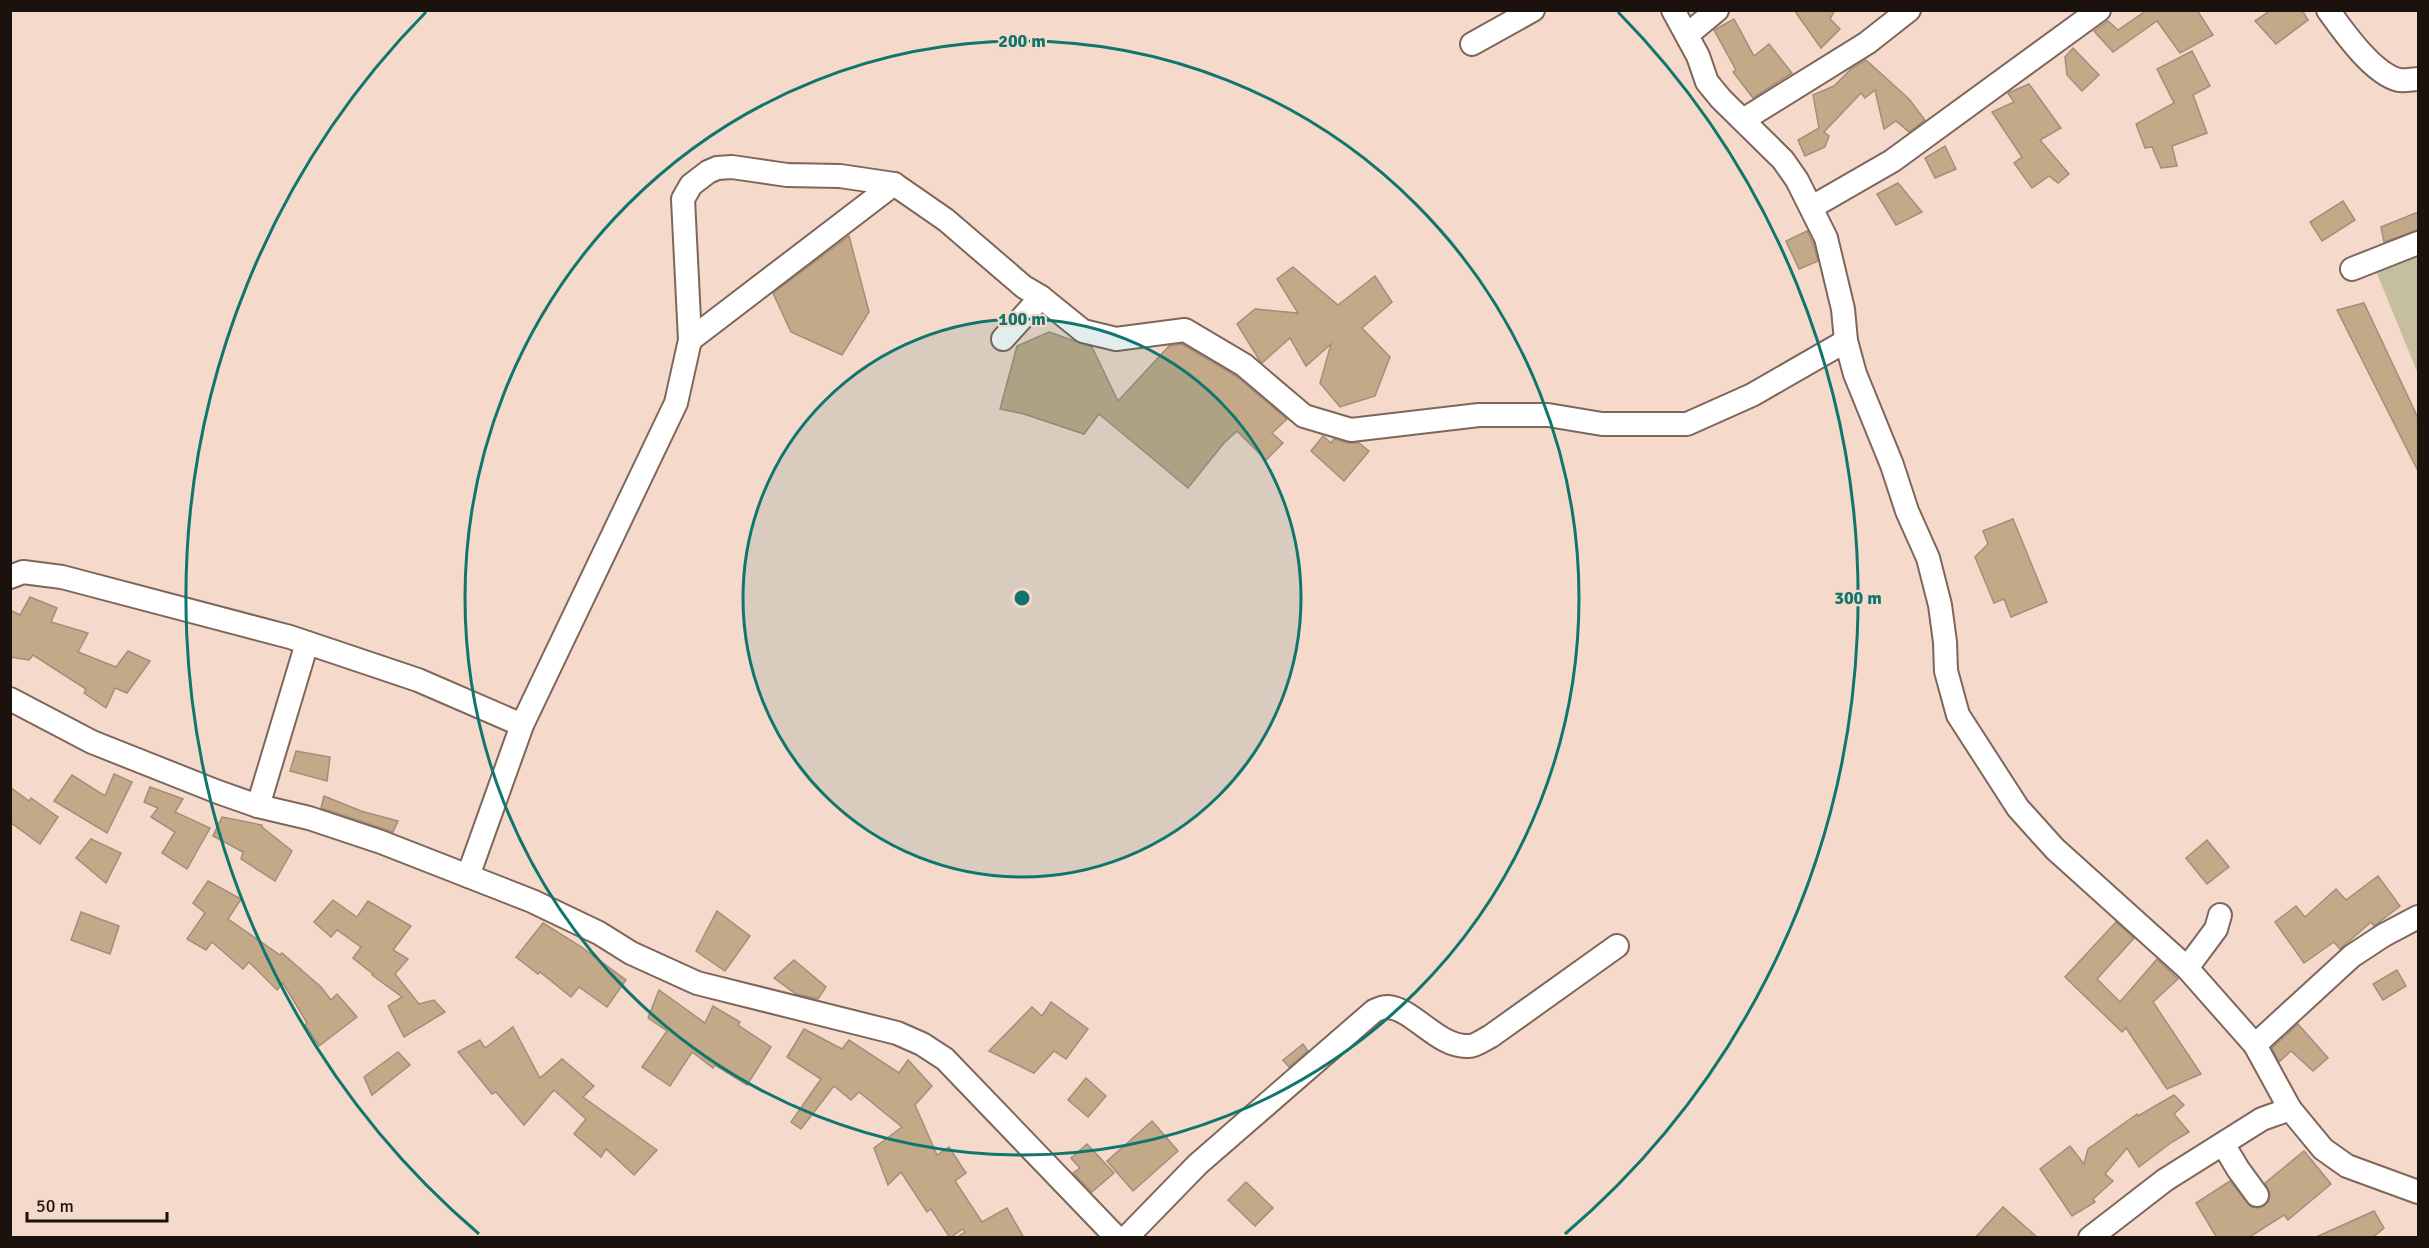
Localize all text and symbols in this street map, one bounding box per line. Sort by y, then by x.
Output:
text: 200 m [998,30,1046,52]
text: 100 m [998,308,1046,330]
text: 300 m [1834,587,1882,609]
centre of rings [1012,588,1032,608]
scale bar [27,1185,166,1223]
text: 50 m [36,1195,74,1217]

